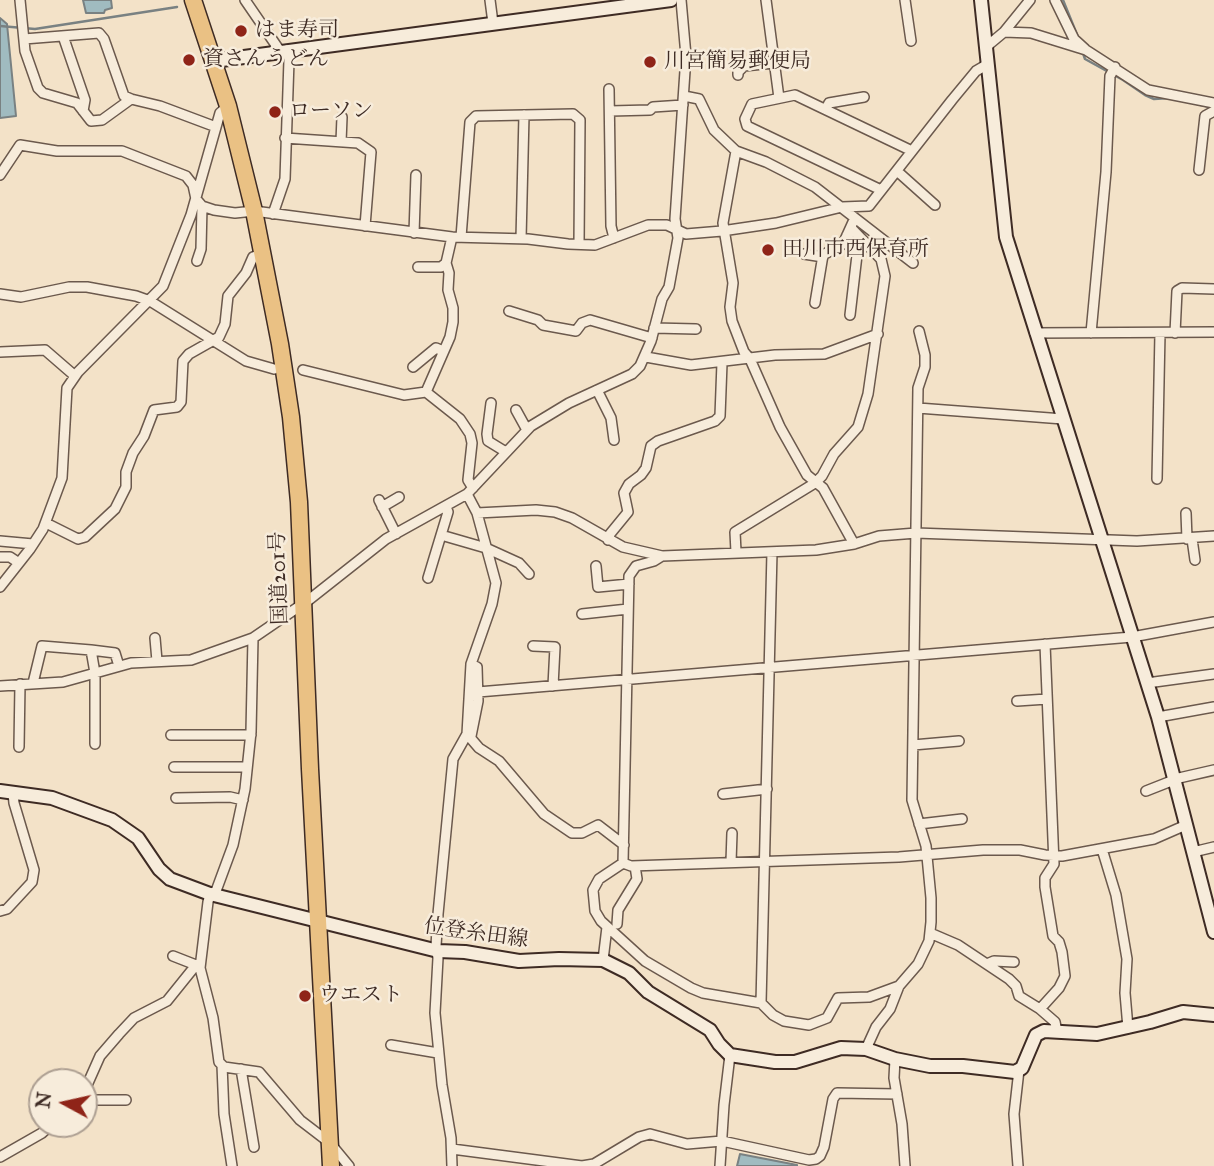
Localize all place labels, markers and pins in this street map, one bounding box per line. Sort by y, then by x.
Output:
place label: はま寿司 [255,18,339,44]
marker: はま寿司 [233,23,249,39]
place label: 資さんうどん [203,47,329,73]
place label: 川宮簡易郵便局 [664,49,811,75]
marker: 資さんうどん [181,52,197,68]
marker: 川宮簡易郵便局 [642,54,658,70]
place label: ローソン [289,99,373,125]
marker: ローソン [267,104,283,120]
place label: 田川市西保育所 [782,237,929,263]
marker: 田川市西保育所 [760,242,776,258]
place label: ウエスト [319,983,403,1009]
marker: ウエスト [297,988,313,1004]

